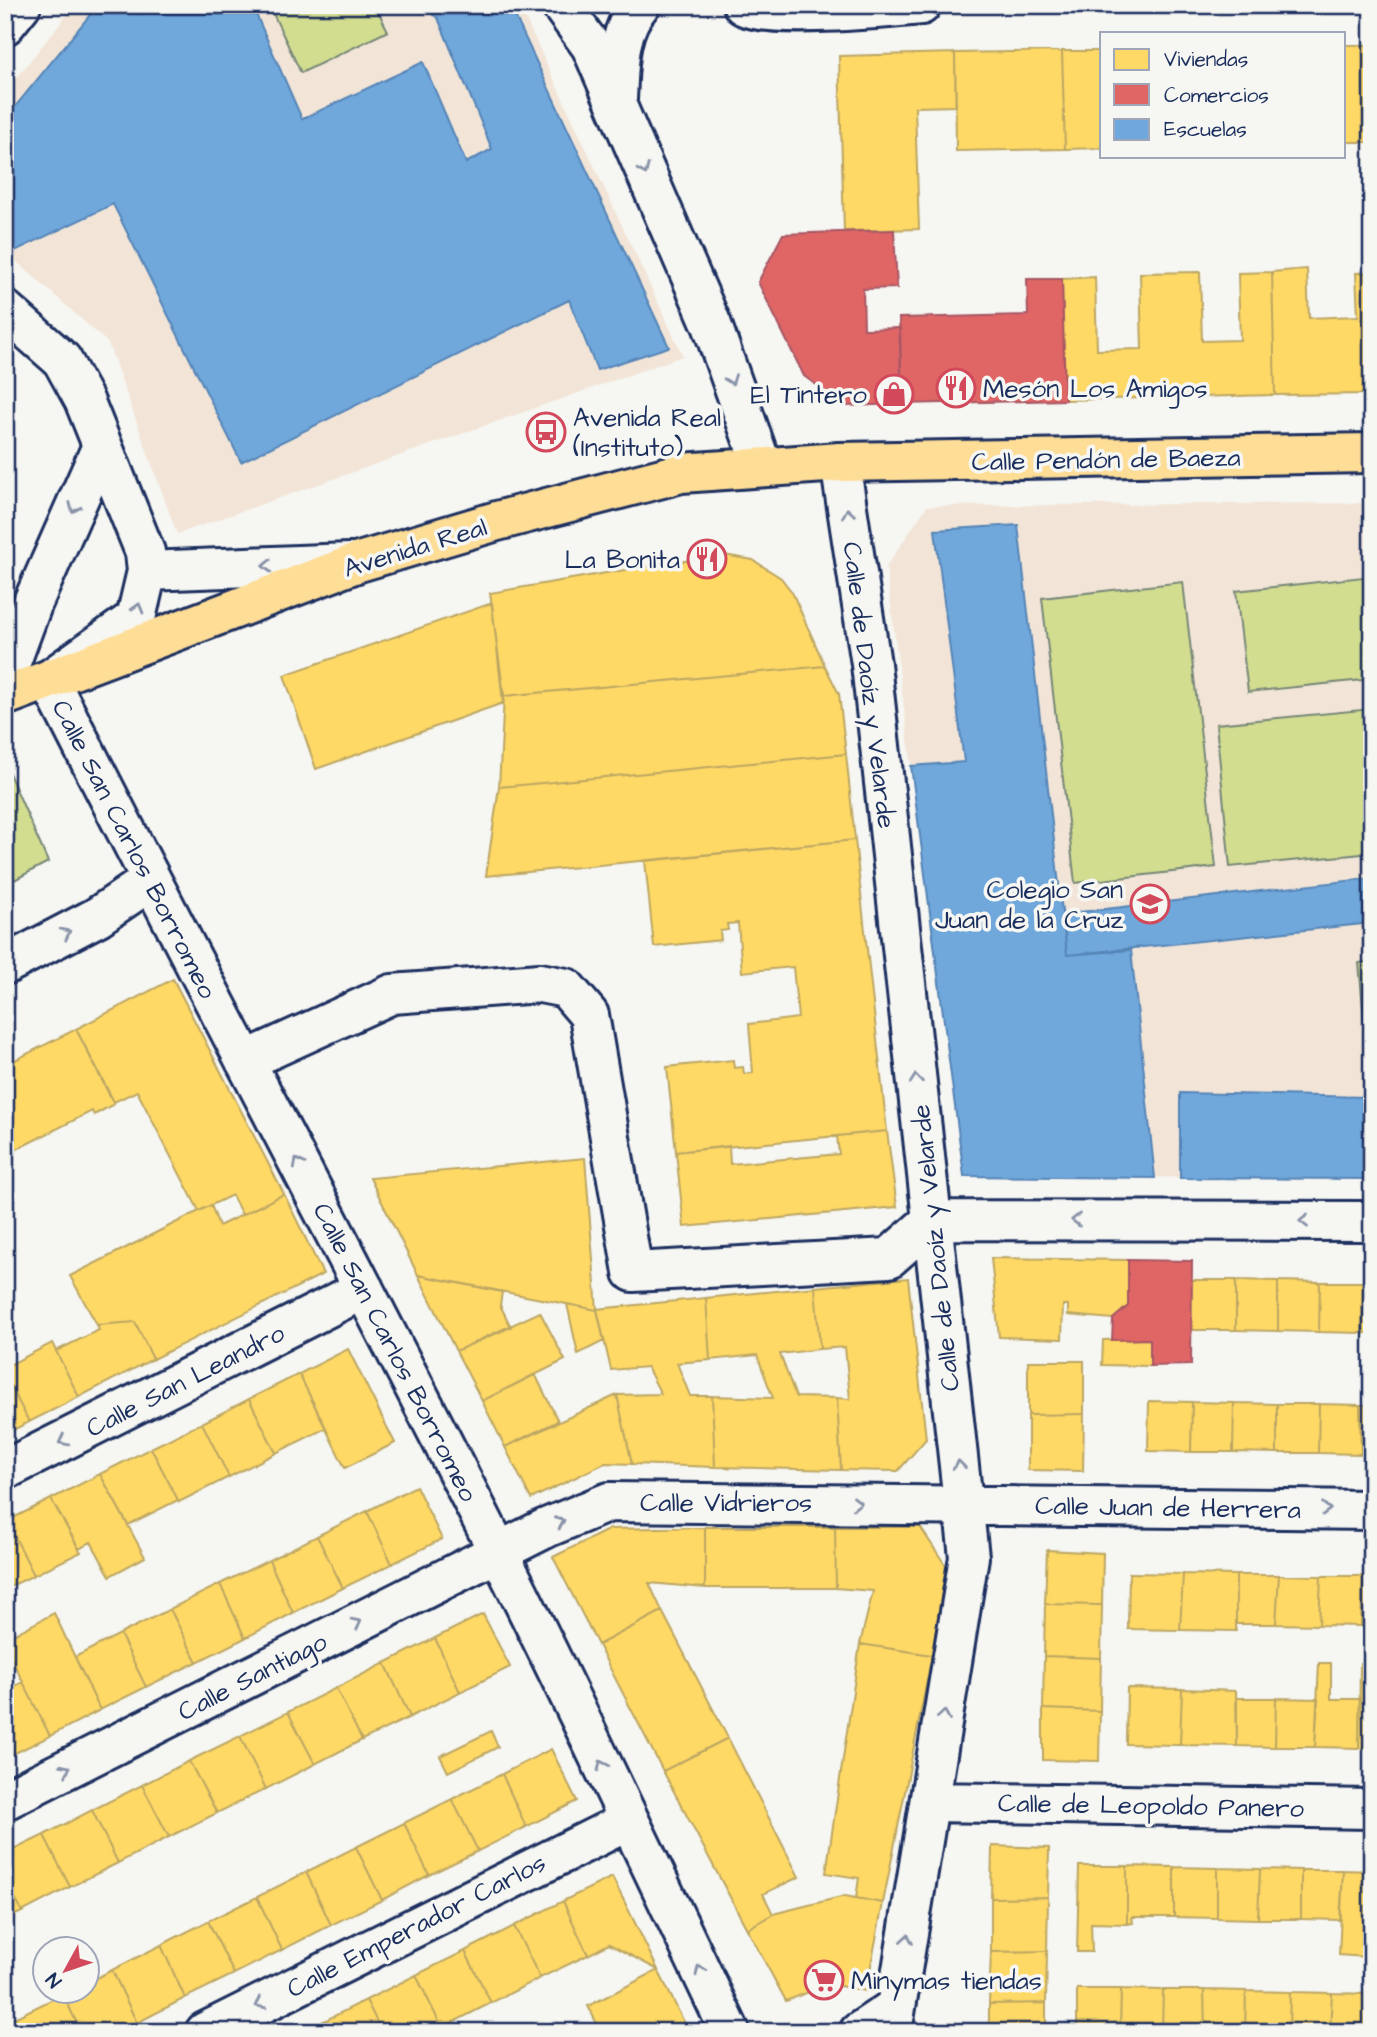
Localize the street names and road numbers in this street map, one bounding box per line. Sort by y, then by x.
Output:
street label: Calle Pendón de Baeza [971,440,1241,480]
street label: Avenida Real [339,509,491,587]
street label: Calle de Daoíz y Velarde [832,540,904,831]
street label: Calle San Carlos Borromeo [43,694,225,1005]
street label: Calle de Daoíz y Velarde [903,1103,971,1393]
street label: Calle San Carlos Borromeo [304,1197,486,1508]
street label: Calle San Leandro [80,1315,291,1446]
street label: Calle Vidrieros [640,1485,812,1521]
street label: Calle Juan de Herrera [1035,1488,1301,1528]
street label: Calle Santiago [172,1624,334,1732]
street label: Calle de Leopoldo Panero [998,1785,1305,1827]
street label: Calle Emperador Carlos [281,1845,552,2007]

